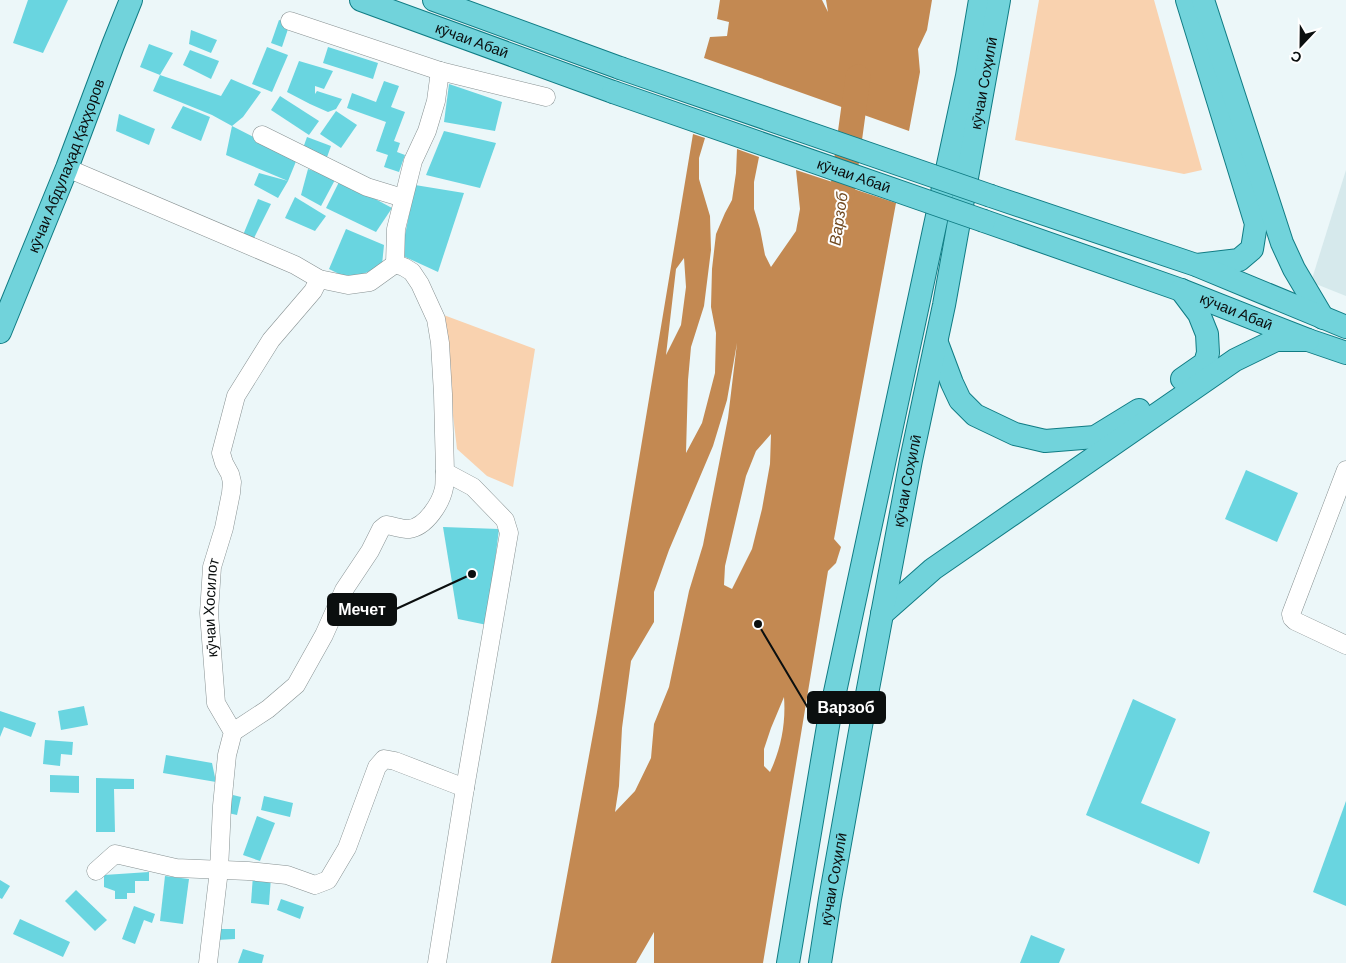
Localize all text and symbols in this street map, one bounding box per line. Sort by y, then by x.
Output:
street label: кӯчаи Абаӣ [433,18,511,61]
north arrow [1276,20,1326,70]
street label: кӯчаи Соҳилӣ [966,35,1000,131]
text: С [1288,48,1304,67]
street label: кӯчаи Абдулаҳад Қаҳҳоров [23,76,108,255]
street label: кӯчаи Абаӣ [815,154,893,196]
water label: Варзоб [824,190,851,247]
street label: кӯчаи Абаӣ [1198,288,1275,333]
street label: кӯчаи Соҳилӣ [889,433,924,528]
street label: кӯчаи Хосилот [199,555,222,658]
callout: Мечет [328,594,396,625]
text: Мечет [338,599,386,618]
callout: Варзоб [808,692,885,723]
text: Варзоб [817,697,875,716]
street label: кӯчаи Соҳилӣ [816,831,850,927]

